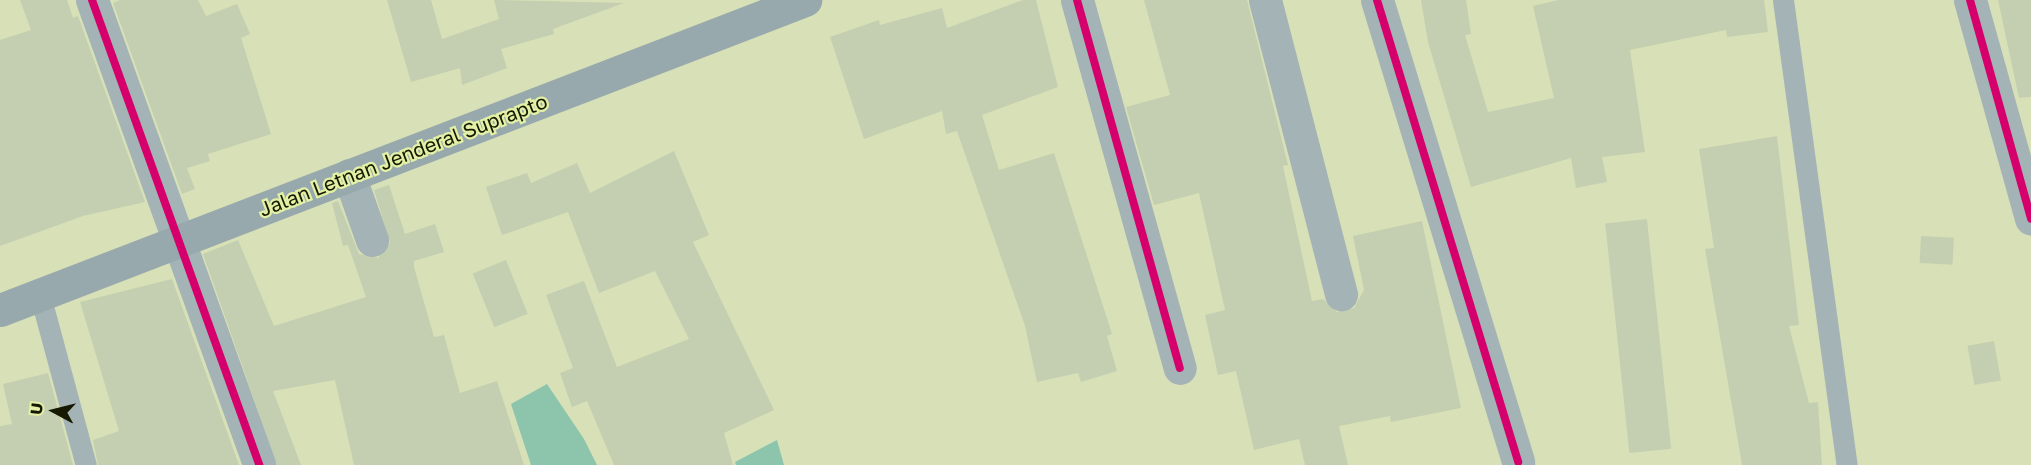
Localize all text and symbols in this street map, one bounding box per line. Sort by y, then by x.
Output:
street label: Jalan Letnan Jenderal Suprapto [256,89,550,221]
north arrow [24,381,84,441]
text: U [25,402,47,416]

